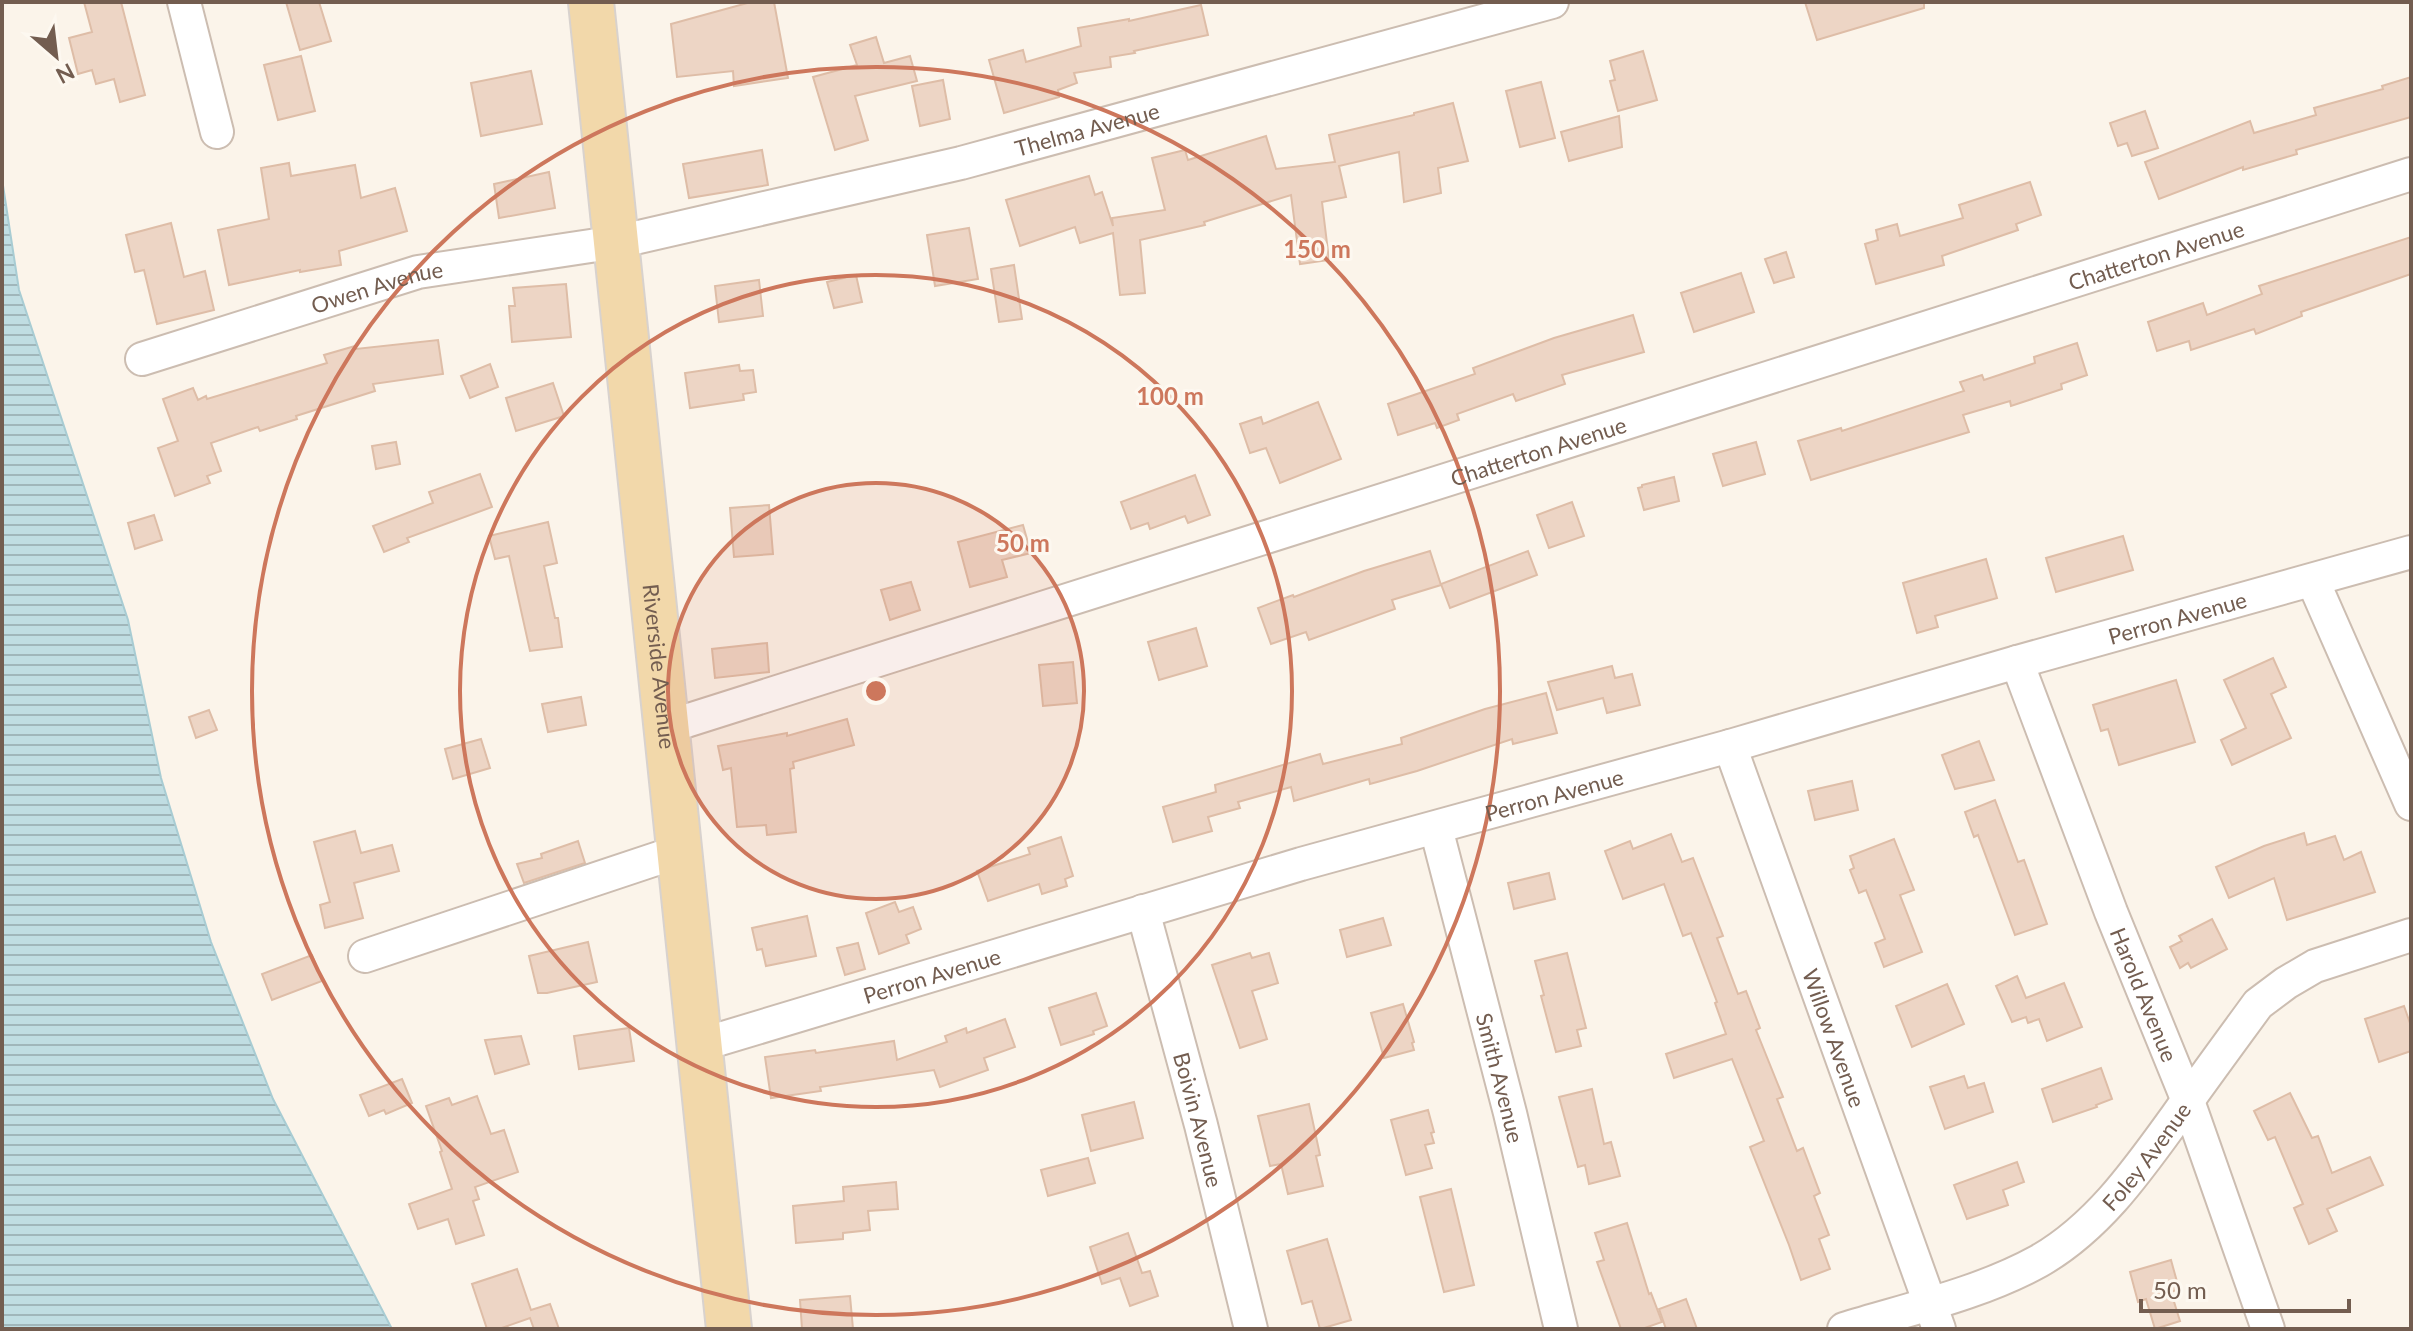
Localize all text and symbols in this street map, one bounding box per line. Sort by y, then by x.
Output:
north arrow [16,16,96,96]
text: N [52,58,79,90]
street label: Thelma Avenue [1012,96,1162,161]
street label: Chatterton Avenue [2065,214,2247,295]
text: 150 m [1283,234,1351,263]
street label: Owen Avenue [307,255,445,318]
text: 100 m [1136,381,1204,410]
street label: Chatterton Avenue [1447,410,1629,491]
text: 50 m [996,528,1050,557]
street label: Riverside Avenue [638,582,682,750]
street label: Perron Avenue [2105,585,2249,649]
centre of rings [862,677,890,705]
street label: Perron Avenue [1482,763,1626,826]
street label: Harold Avenue [2105,923,2184,1066]
street label: Perron Avenue [860,942,1004,1009]
street label: Willow Avenue [1797,965,1872,1111]
street label: Smith Avenue [1471,1010,1530,1145]
street label: Boivin Avenue [1168,1049,1229,1190]
street label: Foley Avenue [2096,1097,2196,1216]
scale bar [2141,1263,2349,1313]
text: 50 m [2153,1275,2207,1304]

